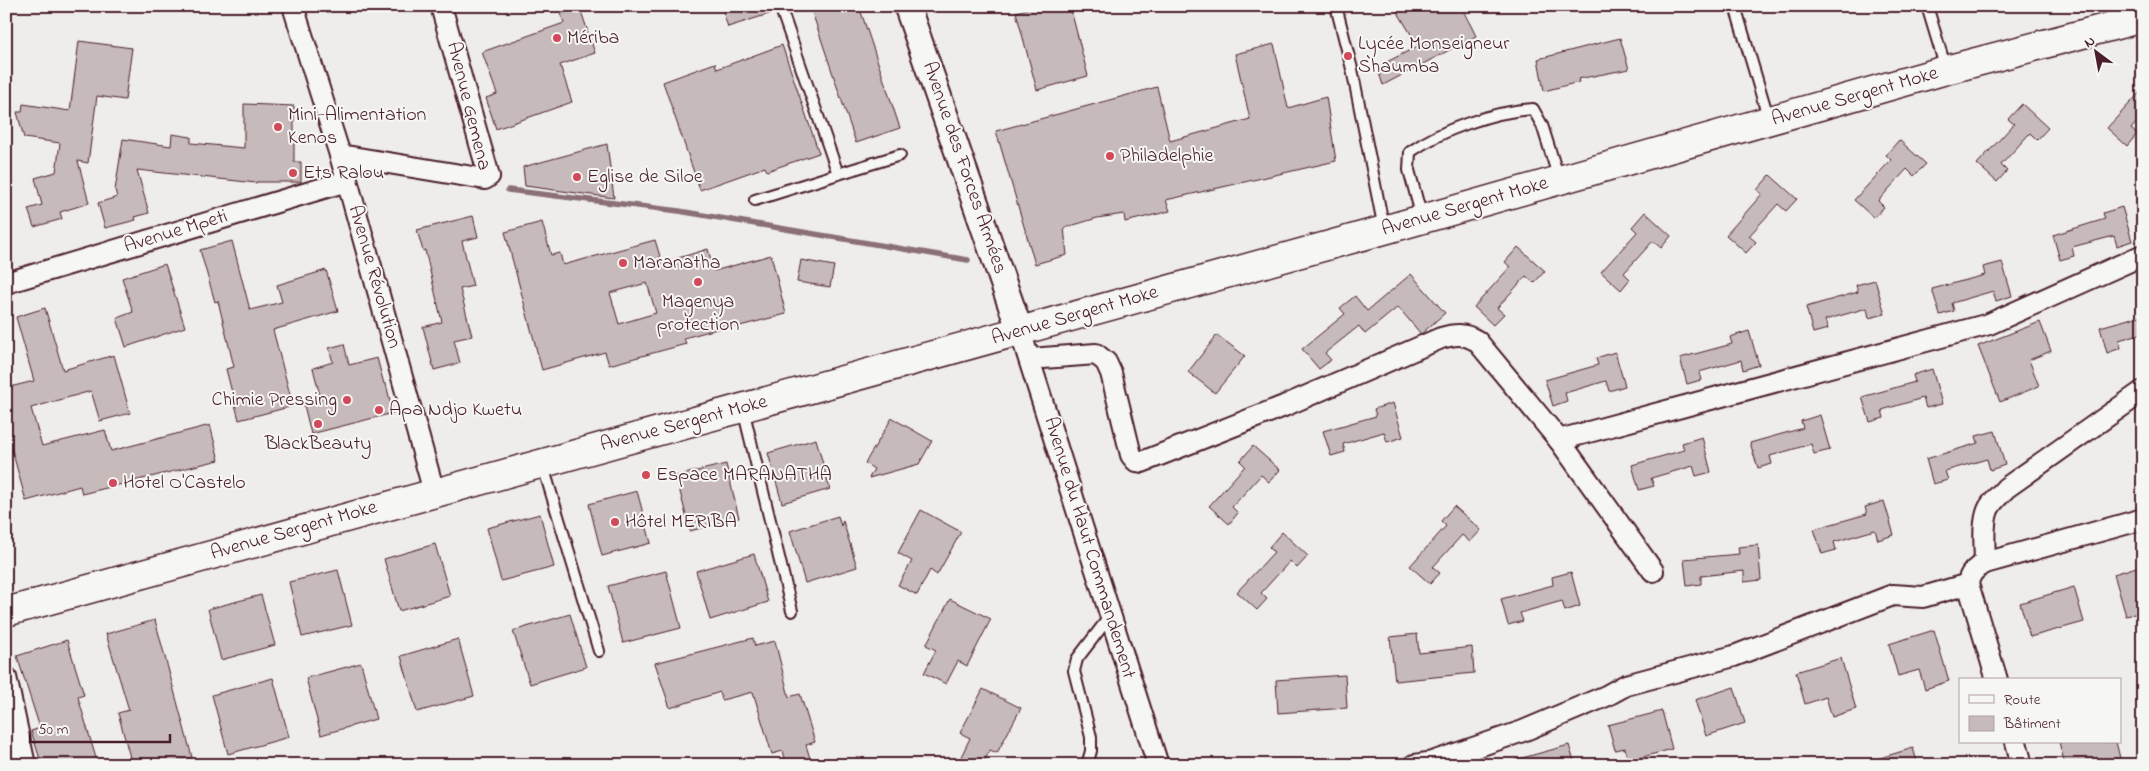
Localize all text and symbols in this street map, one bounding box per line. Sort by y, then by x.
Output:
place label: Mériba [567,24,619,53]
north arrow [2072,28,2122,78]
place label: Lycée Monseigneur Shaumba [1358,30,1510,82]
text: N [2080,31,2099,54]
marker: Mériba [551,32,563,44]
street label: Avenue Gemena [438,39,498,173]
marker: Lycée Monseigneur Shaumba [1342,50,1354,62]
street label: Avenue des Forces Armées [914,58,1014,278]
street label: Avenue Sergent Moke [1768,59,1942,136]
place label: Mini-Alimentation Kenos [288,101,427,153]
marker: Mini-Alimentation Kenos [272,121,284,133]
place label: Philadelphie [1120,142,1214,171]
marker: Philadelphie [1104,150,1116,162]
place label: Ets Ralou [303,159,384,188]
place label: Eglise de Siloe [587,163,703,193]
marker: Ets Ralou [287,167,299,179]
street label: Avenue Sergent Moke [1378,169,1552,246]
marker: Eglise de Siloe [571,171,583,183]
street label: Avenue Mpeti [121,202,231,262]
street label: Avenue Révolution [340,202,408,352]
place label: Maranatha [633,249,721,278]
marker: Maranatha [617,257,629,269]
marker: Magenya protection [692,276,704,288]
street label: Avenue Sergent Moke [988,278,1162,355]
place label: Magenya protection [657,288,739,340]
place label: Chimie Pressing [211,386,337,416]
street label: Avenue Sergent Moke [597,388,771,461]
marker: Chimie Pressing [341,394,353,406]
place label: Apa Ndjo Kwetu [389,396,522,425]
marker: Apa Ndjo Kwetu [373,404,385,416]
street label: Avenue du Haut Commandement [1035,414,1143,683]
marker: BlackBeauty [312,418,324,430]
place label: BlackBeauty [264,430,371,459]
place label: Espace MARANATHA [656,461,832,490]
place label: Hotel O'Castelo [123,469,246,498]
marker: Espace MARANATHA [640,469,652,481]
marker: Hotel O'Castelo [107,477,119,489]
street label: Avenue Sergent Moke [207,493,381,570]
place label: Hôtel MERIBA [625,508,737,537]
marker: Hôtel MERIBA [609,516,621,528]
legend [1959,678,2122,744]
text: Route [2004,689,2041,711]
scale bar [30,711,170,743]
text: Bâtiment [2003,713,2061,735]
text: 50 m [38,719,69,741]

